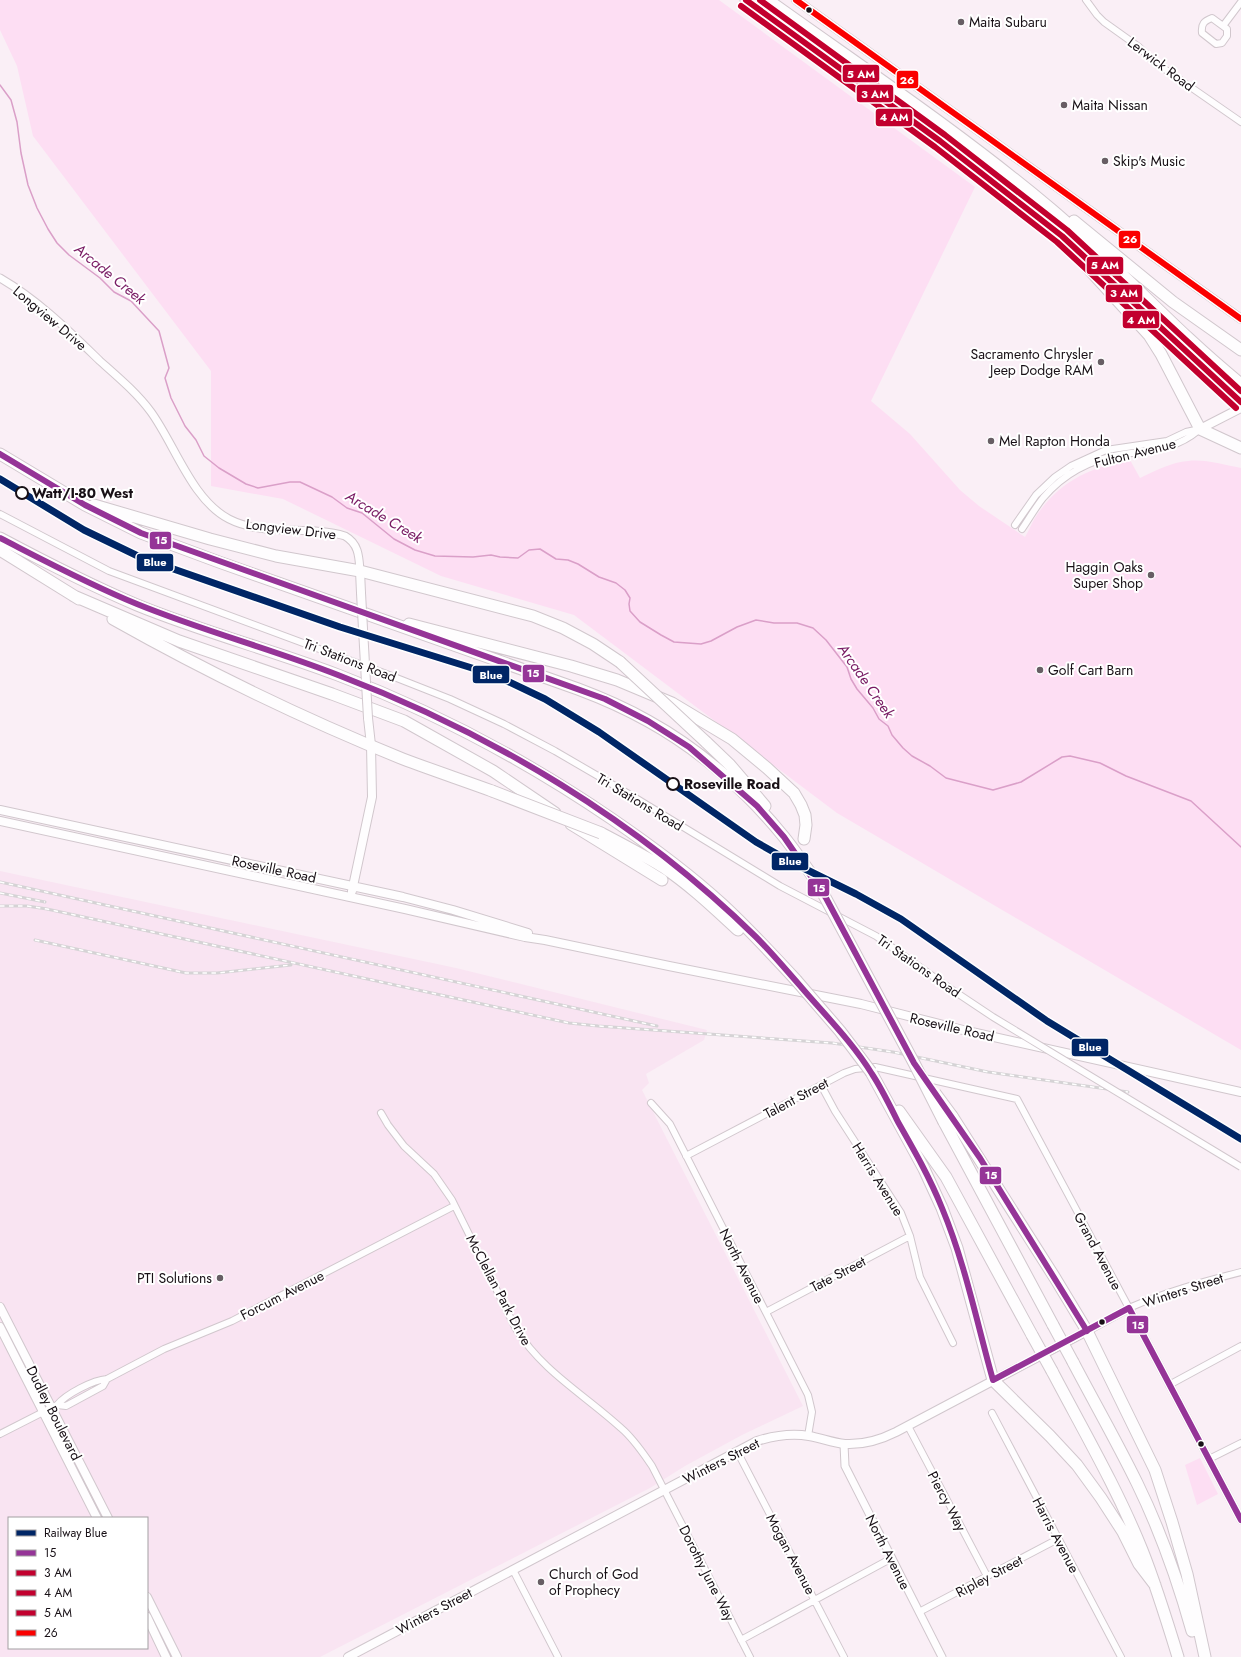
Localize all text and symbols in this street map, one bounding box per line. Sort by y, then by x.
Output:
unlabelled marker [804,5,814,15]
place label: Maita Subaru [969,12,1047,32]
marker: Maita Subaru [956,17,966,27]
street label: Lerwick Road [1123,32,1199,96]
line badge: 5 AM [842,64,880,83]
text: 5 AM [847,66,875,82]
line badge: 26 [896,70,919,89]
text: 26 [900,72,914,88]
line badge: 3 AM [856,84,894,103]
text: 3 AM [861,86,889,102]
place label: Maita Nissan [1072,95,1148,115]
marker: Maita Nissan [1059,100,1069,110]
line badge: 4 AM [875,108,913,127]
text: 4 AM [880,109,909,125]
place label: Skip's Music [1113,151,1185,171]
marker: Skip's Music [1100,156,1110,166]
line badge: 26 [1118,230,1141,249]
text: 26 [1123,231,1137,247]
water label: Arcade Creek [69,238,151,310]
line badge: 5 AM [1086,256,1124,275]
text: 5 AM [1091,257,1119,273]
street label: Longview Drive [9,281,91,355]
line badge: 3 AM [1105,284,1143,303]
text: 3 AM [1110,285,1138,301]
line badge: 4 AM [1122,310,1160,329]
text: 4 AM [1127,312,1156,328]
place label: Sacramento Chrysler Jeep Dodge RAM [970,344,1093,380]
marker: Sacramento Chrysler Jeep Dodge RAM [1096,357,1106,367]
place label: Mel Rapton Honda [999,431,1110,451]
street label: Fulton Avenue [1092,433,1178,473]
marker: Mel Rapton Honda [986,436,996,446]
place label: Watt/I-80 West [32,483,134,503]
water label: Arcade Creek [341,485,427,549]
marker: Watt/I-80 West [15,486,29,500]
street label: Longview Drive [245,514,337,544]
line badge: 15 [149,531,172,550]
text: 15 [155,532,167,548]
line badge: Blue [136,553,174,572]
text: Blue [144,554,166,570]
place label: Haggin Oaks Super Shop [1066,557,1143,593]
marker: Haggin Oaks Super Shop [1146,570,1156,580]
street label: Tri Stations Road [301,633,399,687]
water label: Arcade Creek [832,639,900,723]
place label: Golf Cart Barn [1048,660,1133,680]
line badge: 15 [522,664,545,683]
line badge: Blue [472,665,510,684]
text: 15 [527,665,539,681]
marker: Golf Cart Barn [1035,665,1045,675]
text: Blue [480,667,502,683]
street label: Tri Stations Road [593,768,687,836]
place label: Roseville Road [684,774,780,794]
marker: Roseville Road [666,777,680,791]
street label: Roseville Road [230,850,318,888]
line badge: Blue [771,852,809,871]
text: Blue [779,853,801,869]
line badge: 15 [807,878,830,897]
text: 15 [813,880,825,896]
street label: Tri Stations Road [873,930,965,1002]
street label: Roseville Road [908,1008,996,1046]
line badge: Blue [1071,1038,1109,1057]
text: Blue [1079,1039,1101,1055]
street label: Talent Street [760,1072,832,1123]
street label: Harris Avenue [847,1138,909,1220]
line badge: 15 [979,1166,1002,1185]
text: 15 [985,1167,997,1183]
street label: Grand Avenue [1069,1209,1127,1293]
street label: North Avenue [715,1225,769,1307]
street label: McClellan Park Drive [461,1231,537,1349]
street label: Tate Street [807,1251,870,1297]
street label: Forcum Avenue [237,1265,327,1325]
street label: Winters Street [1140,1267,1226,1312]
place label: PTI Solutions [137,1268,212,1288]
marker: PTI Solutions [215,1273,225,1283]
line badge: 15 [1126,1315,1149,1334]
unlabelled marker [1097,1317,1107,1327]
text: 15 [1132,1317,1144,1333]
street label: Dudley Boulevard [21,1362,87,1464]
street label: Winters Street [679,1433,763,1489]
unlabelled marker [1196,1439,1206,1449]
street label: Piercy Way [923,1467,972,1535]
street label: Harris Avenue [1028,1493,1084,1577]
street label: Mogan Avenue [761,1510,821,1598]
street label: North Avenue [861,1511,915,1593]
legend [8,1517,148,1649]
street label: Dorothy June Way [674,1522,740,1625]
text: Railway Blue [44,1524,107,1542]
text: 15 [44,1544,56,1562]
street label: Ripley Street [952,1550,1027,1602]
text: 3 AM [44,1564,72,1582]
place label: Church of God of Prophecy [549,1564,638,1600]
marker: Church of God of Prophecy [536,1577,546,1587]
street label: Winters Street [392,1582,476,1639]
text: 4 AM [44,1584,73,1602]
text: 5 AM [44,1604,72,1622]
text: 26 [44,1624,58,1642]

